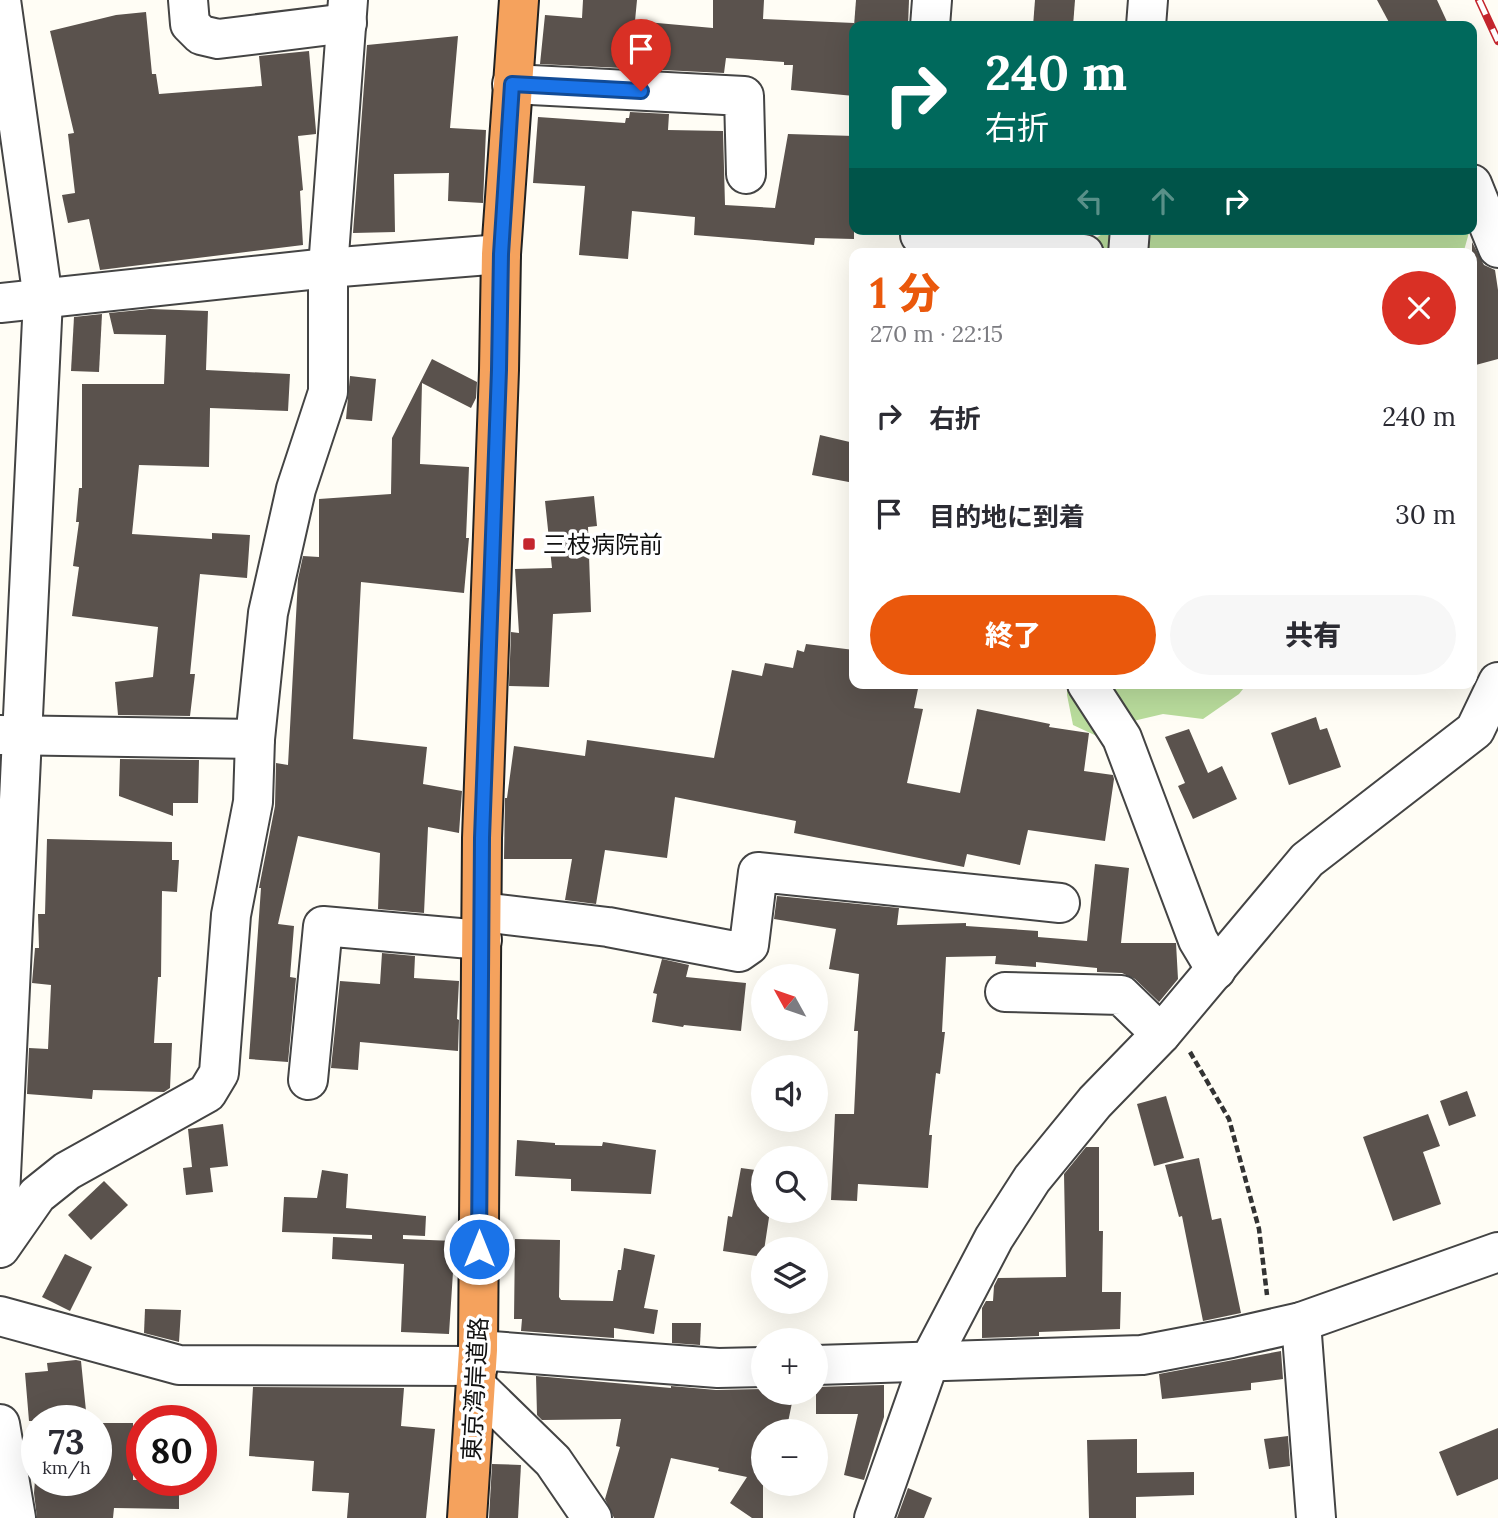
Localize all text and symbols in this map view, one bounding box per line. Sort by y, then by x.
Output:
pin [611,19,671,91]
icon: arrive [622,30,660,68]
text: 240 m [985,41,1127,103]
icon: right [870,49,961,140]
text: 右折 [985,107,1049,148]
icon: left [1071,182,1109,220]
icon: ahead [1144,182,1182,220]
icon: right [1217,182,1255,220]
text: 1 分 [870,266,940,320]
button: close [1382,271,1456,345]
text: 270 m · 22:15 [870,319,1003,348]
icon: right [870,397,908,435]
text: 240 m [1382,400,1456,433]
text: 右折 [929,402,981,435]
icon: arrive [870,495,908,533]
text: 30 m [1395,498,1456,531]
text: 目的地に到着 [929,500,1085,533]
place label: 三枝病院前 [543,529,663,560]
marker: 三枝病院前 [521,536,537,552]
button: 終了 [870,595,1156,675]
button: 共有 [1170,595,1456,675]
north arrow [751,964,828,1041]
map controls [751,964,828,1496]
button: sound [751,1055,828,1132]
button: search [751,1146,828,1223]
position arrow [442,1212,516,1286]
button: layers [751,1237,828,1314]
street label: 東京湾岸道路 [456,1316,494,1462]
button: + [751,1328,828,1405]
speed limit sign: 80 [126,1405,217,1496]
text: 73 [48,1419,85,1464]
button: − [751,1419,828,1496]
text: km/h [42,1456,91,1479]

